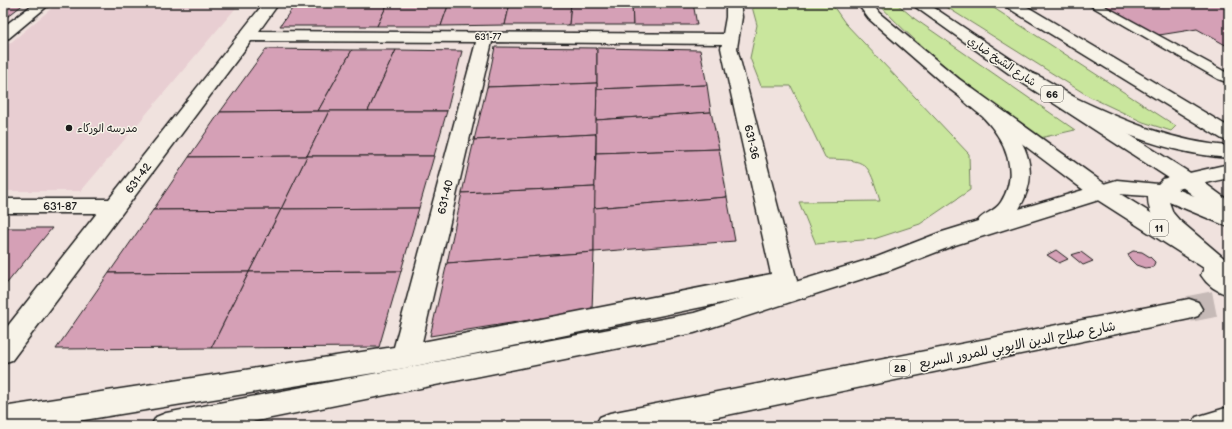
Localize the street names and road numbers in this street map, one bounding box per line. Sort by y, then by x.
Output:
street label: 631-77 [475,32,502,43]
street label: شارع الشيخ ضاري [964,34,1038,91]
road number: 66 [1041,86,1063,102]
street label: 631-36 [741,123,762,161]
street label: 631-42 [123,160,154,196]
street label: 631-40 [435,178,456,216]
street label: 631-87 [43,200,77,213]
road number: 11 [1150,220,1168,236]
street label: شارع صلاح الدين الايوبي للمرور السريع [917,318,1117,375]
road number: 28 [890,360,910,376]

